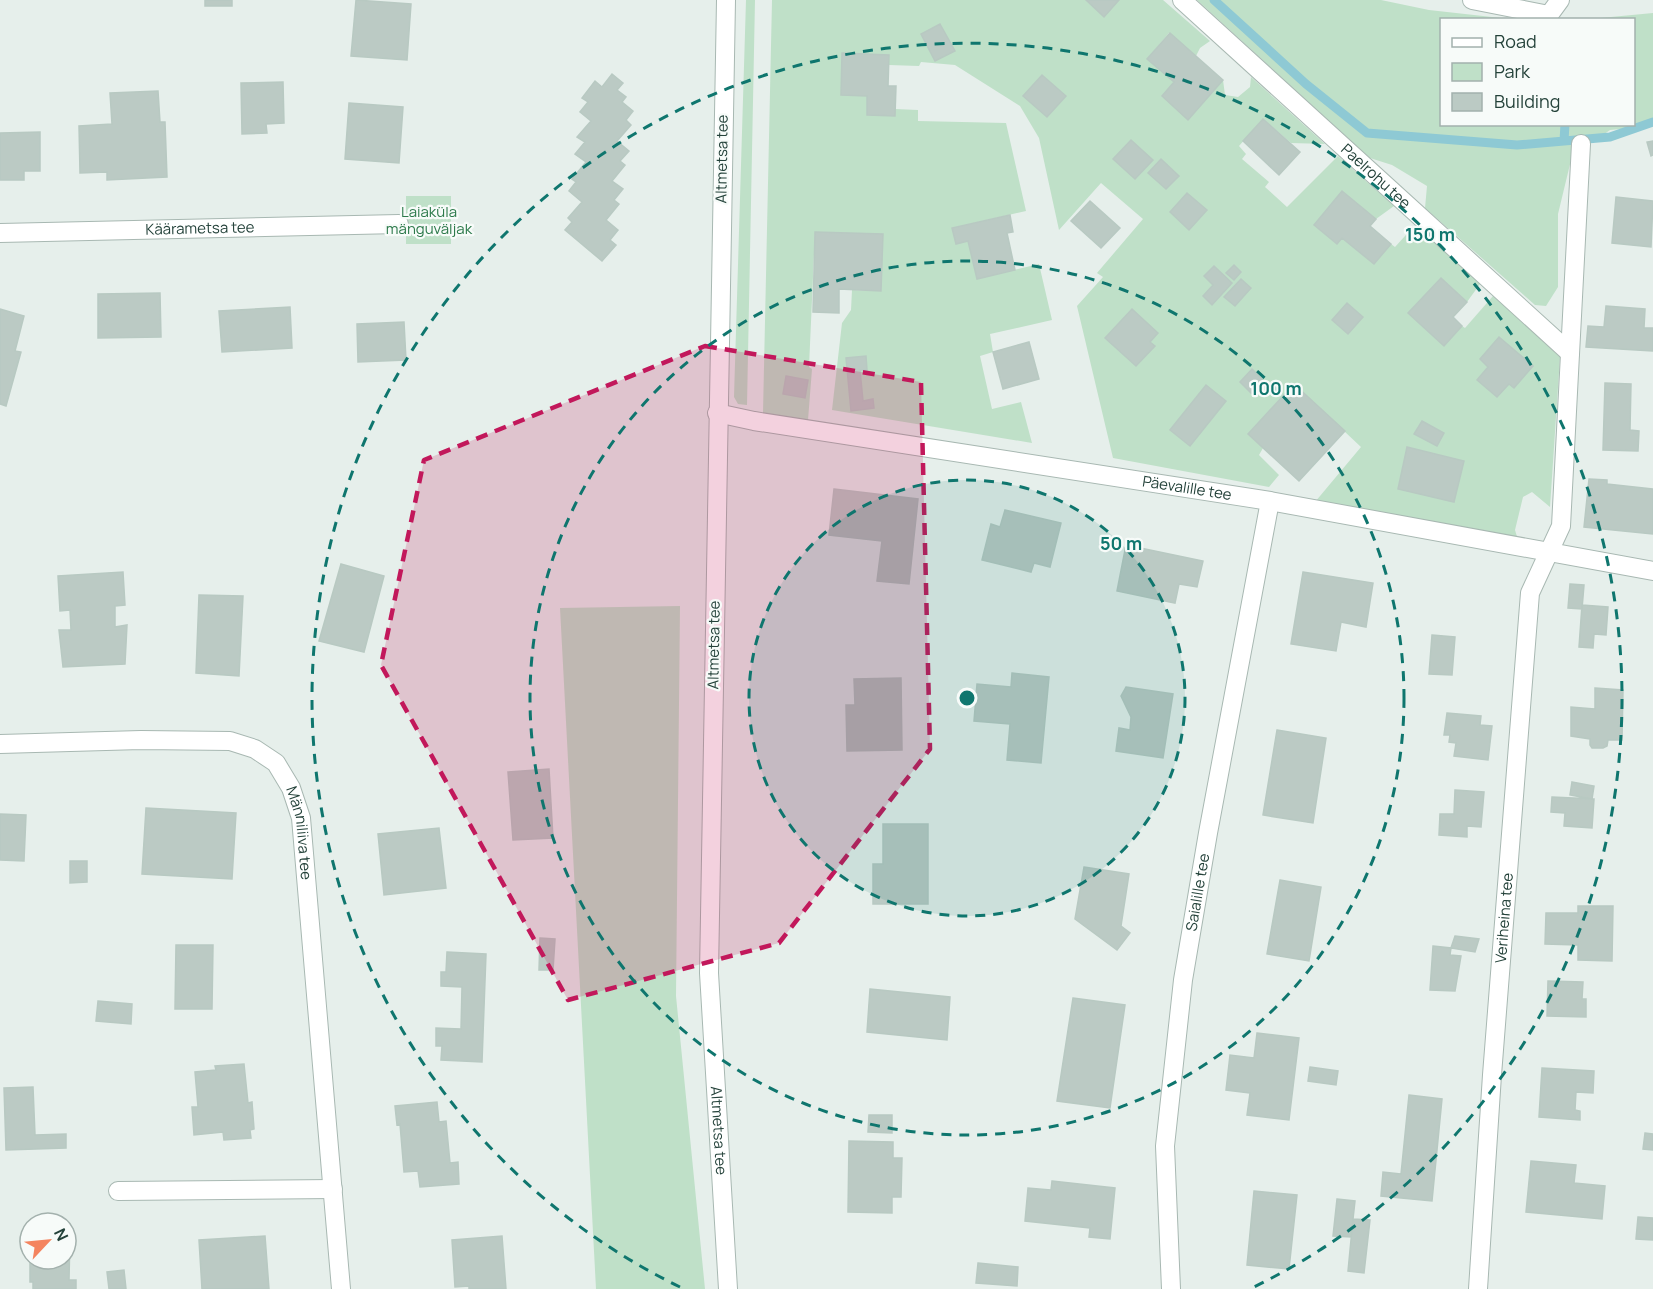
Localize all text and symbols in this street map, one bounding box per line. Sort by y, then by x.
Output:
legend [1440,18,1635,126]
text: Road [1494,29,1537,53]
text: Park [1494,59,1531,83]
text: Building [1494,89,1560,113]
street label: Altmetsa tee [710,114,733,204]
street label: Paelrohu tee [1337,139,1416,213]
park label: Laiaküla mänguväljak [386,201,473,239]
street label: Käärametsa tee [145,216,255,240]
text: 150 m [1405,222,1455,246]
text: 100 m [1250,376,1302,400]
street label: Päevalille tee [1141,470,1233,505]
text: 50 m [1100,531,1142,555]
street label: Altmetsa tee [702,600,725,690]
centre of rings [957,688,977,708]
street label: Männiliiva tee [281,784,317,881]
street label: Saialille tee [1180,852,1214,933]
street label: Veriheina tee [1490,872,1518,964]
street label: Altmetsa tee [706,1085,732,1176]
north arrow [18,1211,78,1271]
text: N [49,1224,74,1244]

